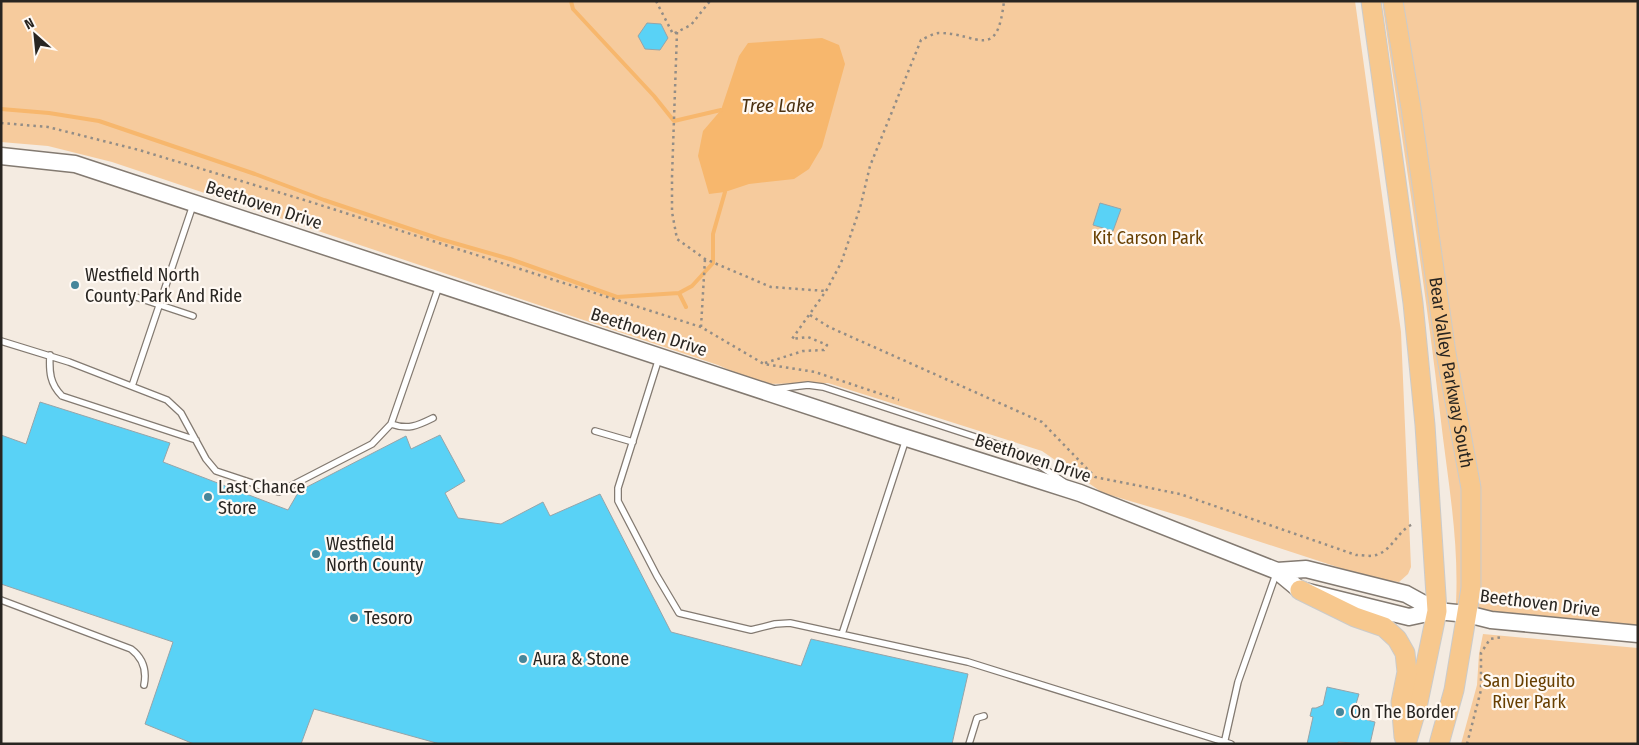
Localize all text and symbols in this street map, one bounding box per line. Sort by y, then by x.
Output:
north arrow [10,10,60,60]
text: N [22,14,37,33]
water label: Tree Lake [742,94,814,117]
street label: Beethoven Drive [203,176,325,234]
park label: Kit Carson Park [1093,227,1204,249]
place label: Westfield North County Park And Ride [85,264,242,307]
street label: Bear Valley Parkway South [1424,276,1478,470]
marker: Westfield North County Park And Ride [69,279,81,291]
street label: Beethoven Drive [588,303,710,361]
street label: Beethoven Drive [972,429,1094,487]
place label: Last Chance Store [218,476,305,519]
marker: Last Chance Store [202,491,214,503]
place label: Westfield North County [326,533,423,576]
marker: Westfield North County [310,548,322,560]
street label: Beethoven Drive [1479,585,1602,621]
place label: Tesoro [364,607,413,629]
marker: Tesoro [348,612,360,624]
place label: Aura & Stone [533,648,629,670]
marker: Aura & Stone [517,653,529,665]
park label: San Dieguito River Park [1483,670,1575,713]
place label: On The Border [1350,701,1457,723]
marker: On The Border [1334,706,1346,718]

